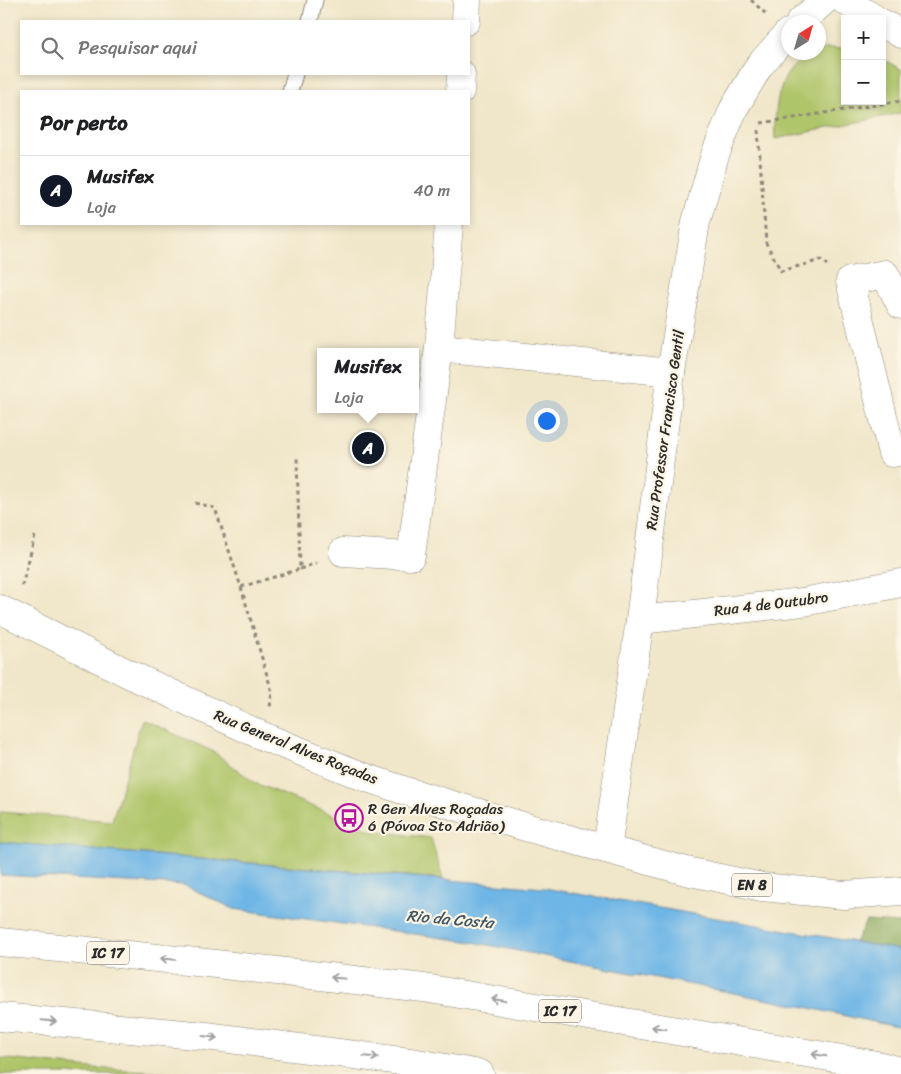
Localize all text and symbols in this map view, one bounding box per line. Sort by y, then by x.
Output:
north arrow [781,15,826,60]
map controls [841,15,886,105]
button: + [841,15,886,60]
search box [20,20,470,75]
text: Pesquisar aqui [78,31,197,64]
icon: search [38,34,66,62]
button: − [841,60,886,105]
text: Por perto [40,104,128,142]
text: Musifex [87,160,154,193]
text: A [51,176,61,205]
text: 40 m [413,176,450,205]
text: Loja [87,193,116,222]
street label: Rua Professor Francisco Gentil [638,328,692,532]
popup [317,348,419,413]
text: Musifex [335,350,401,383]
text: Loja [335,383,363,412]
your location [534,408,560,434]
pin: A [352,429,384,467]
street label: Rua 4 de Outubro [712,584,830,624]
street label: Rua General Alves Roçadas [210,702,382,792]
place label: R Gen Alves Roçadas 6 (Póvoa Sto Adrião) [368,796,505,839]
bus stop icon: R Gen Alves Roçadas 6 (Póvoa Sto Adrião) [334,803,364,833]
road number: EN 8 [732,874,772,896]
water label: Rio da Costa [405,901,497,937]
road number: IC 17 [87,941,129,964]
one-way arrow [160,954,176,964]
one-way arrow [330,973,346,983]
one-way arrow [491,995,507,1005]
road number: IC 17 [539,999,581,1022]
one-way arrow [40,1017,56,1026]
one-way arrow [651,1022,667,1032]
one-way arrow [202,1032,218,1042]
one-way arrow [811,1049,827,1059]
one-way arrow [363,1052,379,1062]

